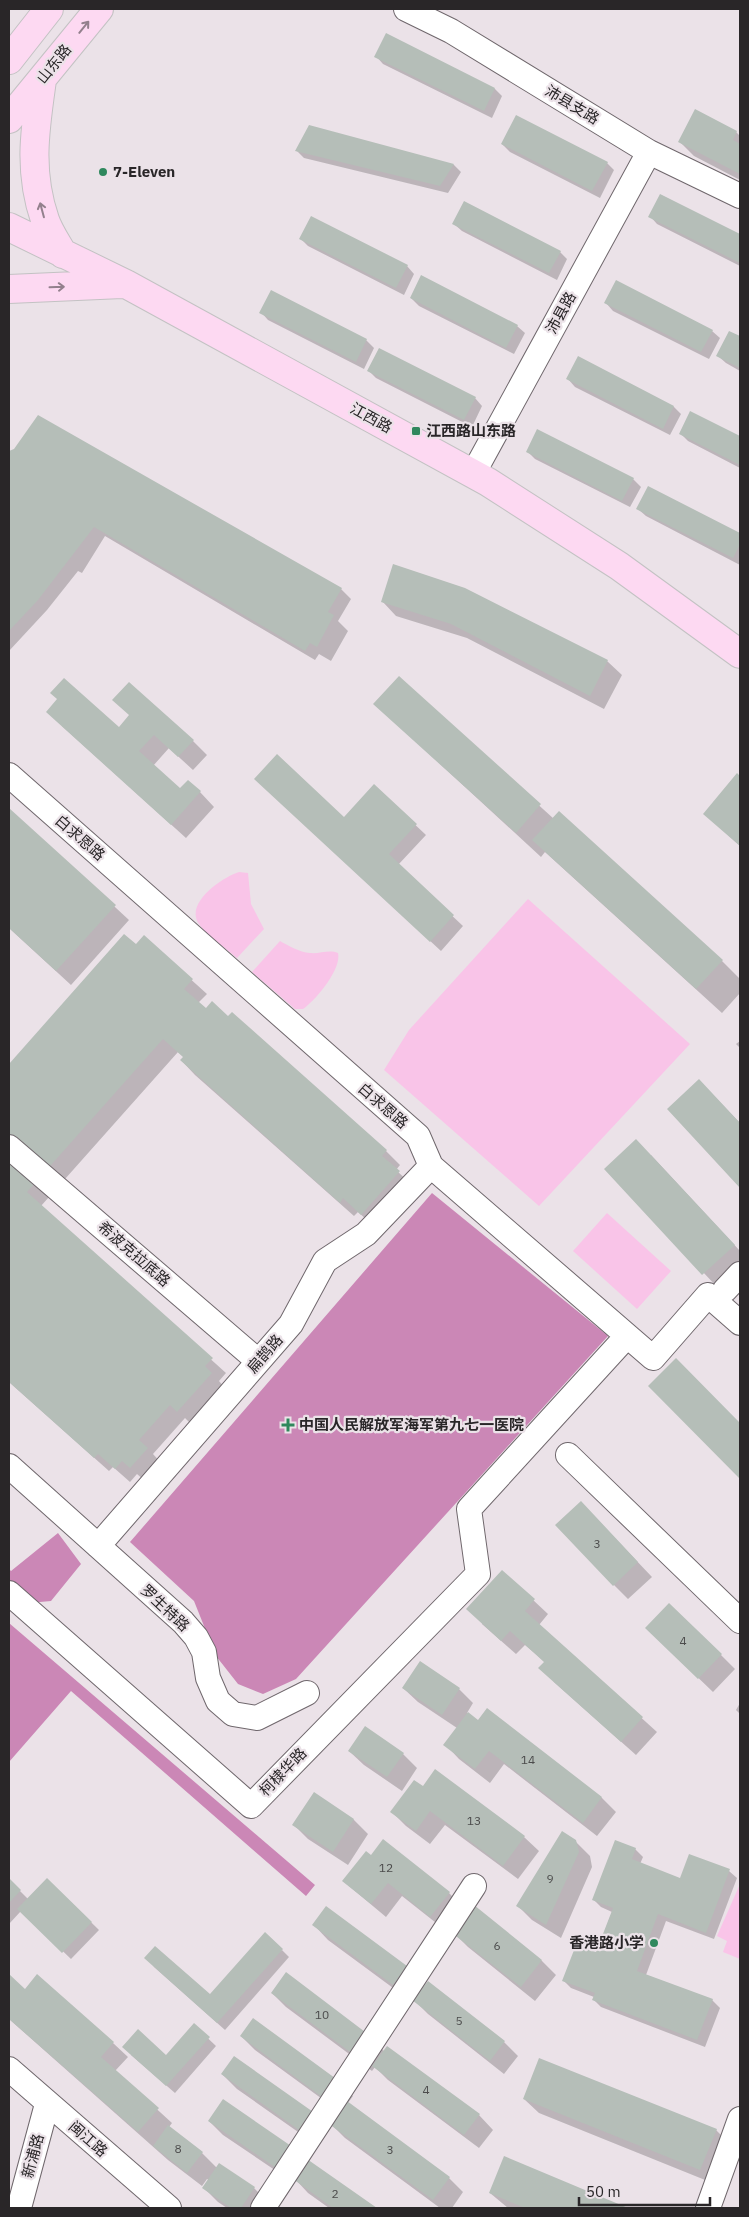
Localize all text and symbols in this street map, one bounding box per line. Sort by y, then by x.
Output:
one-way arrow [78,21,89,34]
street label: 山东路 [32,40,75,87]
street label: 沛县支路 [542,81,603,128]
place label: 7-Eleven [113,162,175,181]
marker: 7-Eleven [97,166,109,178]
one-way arrow [37,202,46,218]
one-way arrow [49,282,65,292]
street label: 沛县路 [541,288,580,337]
street label: 江西路 [347,398,396,437]
place label: 江西路山东路 [426,421,516,440]
marker: 江西路山东路 [410,425,422,437]
street label: 白求恩路 [51,811,109,864]
street label: 白求恩路 [354,1079,412,1132]
street label: 希波克拉底路 [94,1217,175,1290]
street label: 扁鹊路 [243,1330,287,1377]
place label: 中国人民解放军海军第九七一医院 [299,1415,524,1434]
marker: 中国人民解放军海军第九七一医院 [281,1418,295,1432]
house number: 3 [593,1536,601,1551]
street label: 罗生特路 [137,1580,194,1635]
house number: 4 [679,1633,687,1648]
street label: 柯棣华路 [255,1743,310,1800]
house number: 14 [521,1752,535,1767]
house number: 13 [467,1813,481,1828]
house number: 12 [379,1860,393,1875]
house number: 9 [546,1871,554,1886]
place label: 香港路小学 [569,1933,644,1952]
marker: 香港路小学 [648,1937,660,1949]
house number: 6 [493,1938,501,1953]
house number: 10 [315,2007,329,2022]
house number: 5 [455,2013,463,2028]
house number: 4 [422,2082,430,2097]
street label: 闽江路 [65,2117,112,2161]
street label: 新浦路 [18,2132,48,2180]
house number: 8 [174,2141,182,2156]
house number: 3 [386,2142,394,2157]
scale bar [579,2174,710,2206]
text: 50 m [586,2182,621,2201]
house number: 2 [331,2186,339,2201]

